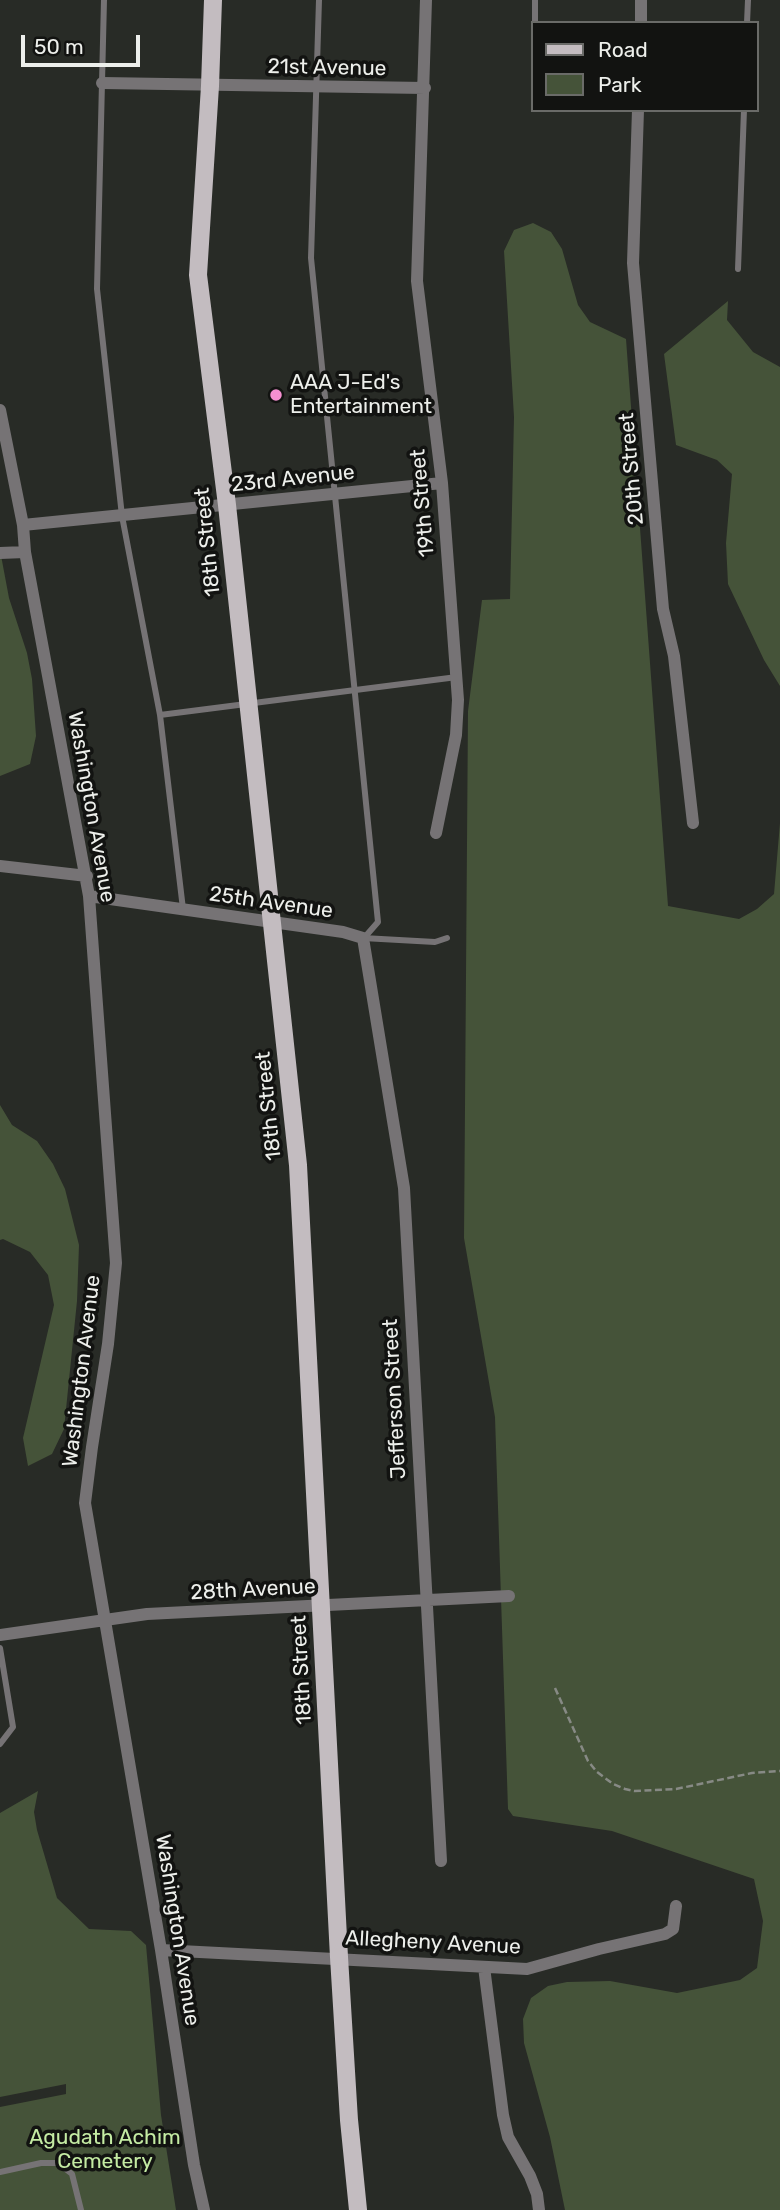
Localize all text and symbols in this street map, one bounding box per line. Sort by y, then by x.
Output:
scale bar [24,21,144,65]
legend [532,21,759,112]
text: 50 m [34,34,84,59]
text: Road [598,37,648,62]
street label: 21st Avenue [267,54,387,82]
text: Park [598,72,642,97]
place label: AAA J-Ed's Entertainment [290,370,432,420]
marker: AAA J-Ed's Entertainment [268,387,284,403]
street label: 20th Street [615,412,649,526]
street label: 19th Street [406,448,440,558]
street label: 23rd Avenue [230,460,356,498]
street label: 18th Street [190,486,226,598]
street label: Washington Avenue [62,710,120,904]
street label: 25th Avenue [208,882,334,924]
street label: 18th Street [251,1050,287,1162]
street label: Washington Avenue [58,1273,106,1469]
street label: Jefferson Street [378,1318,412,1480]
street label: 28th Avenue [190,1574,316,1606]
street label: 18th Street [287,1615,317,1725]
street label: Washington Avenue [149,1832,205,2028]
street label: Allegheny Avenue [345,1926,521,1960]
park label: Agudath Achim Cemetery [29,2125,181,2175]

